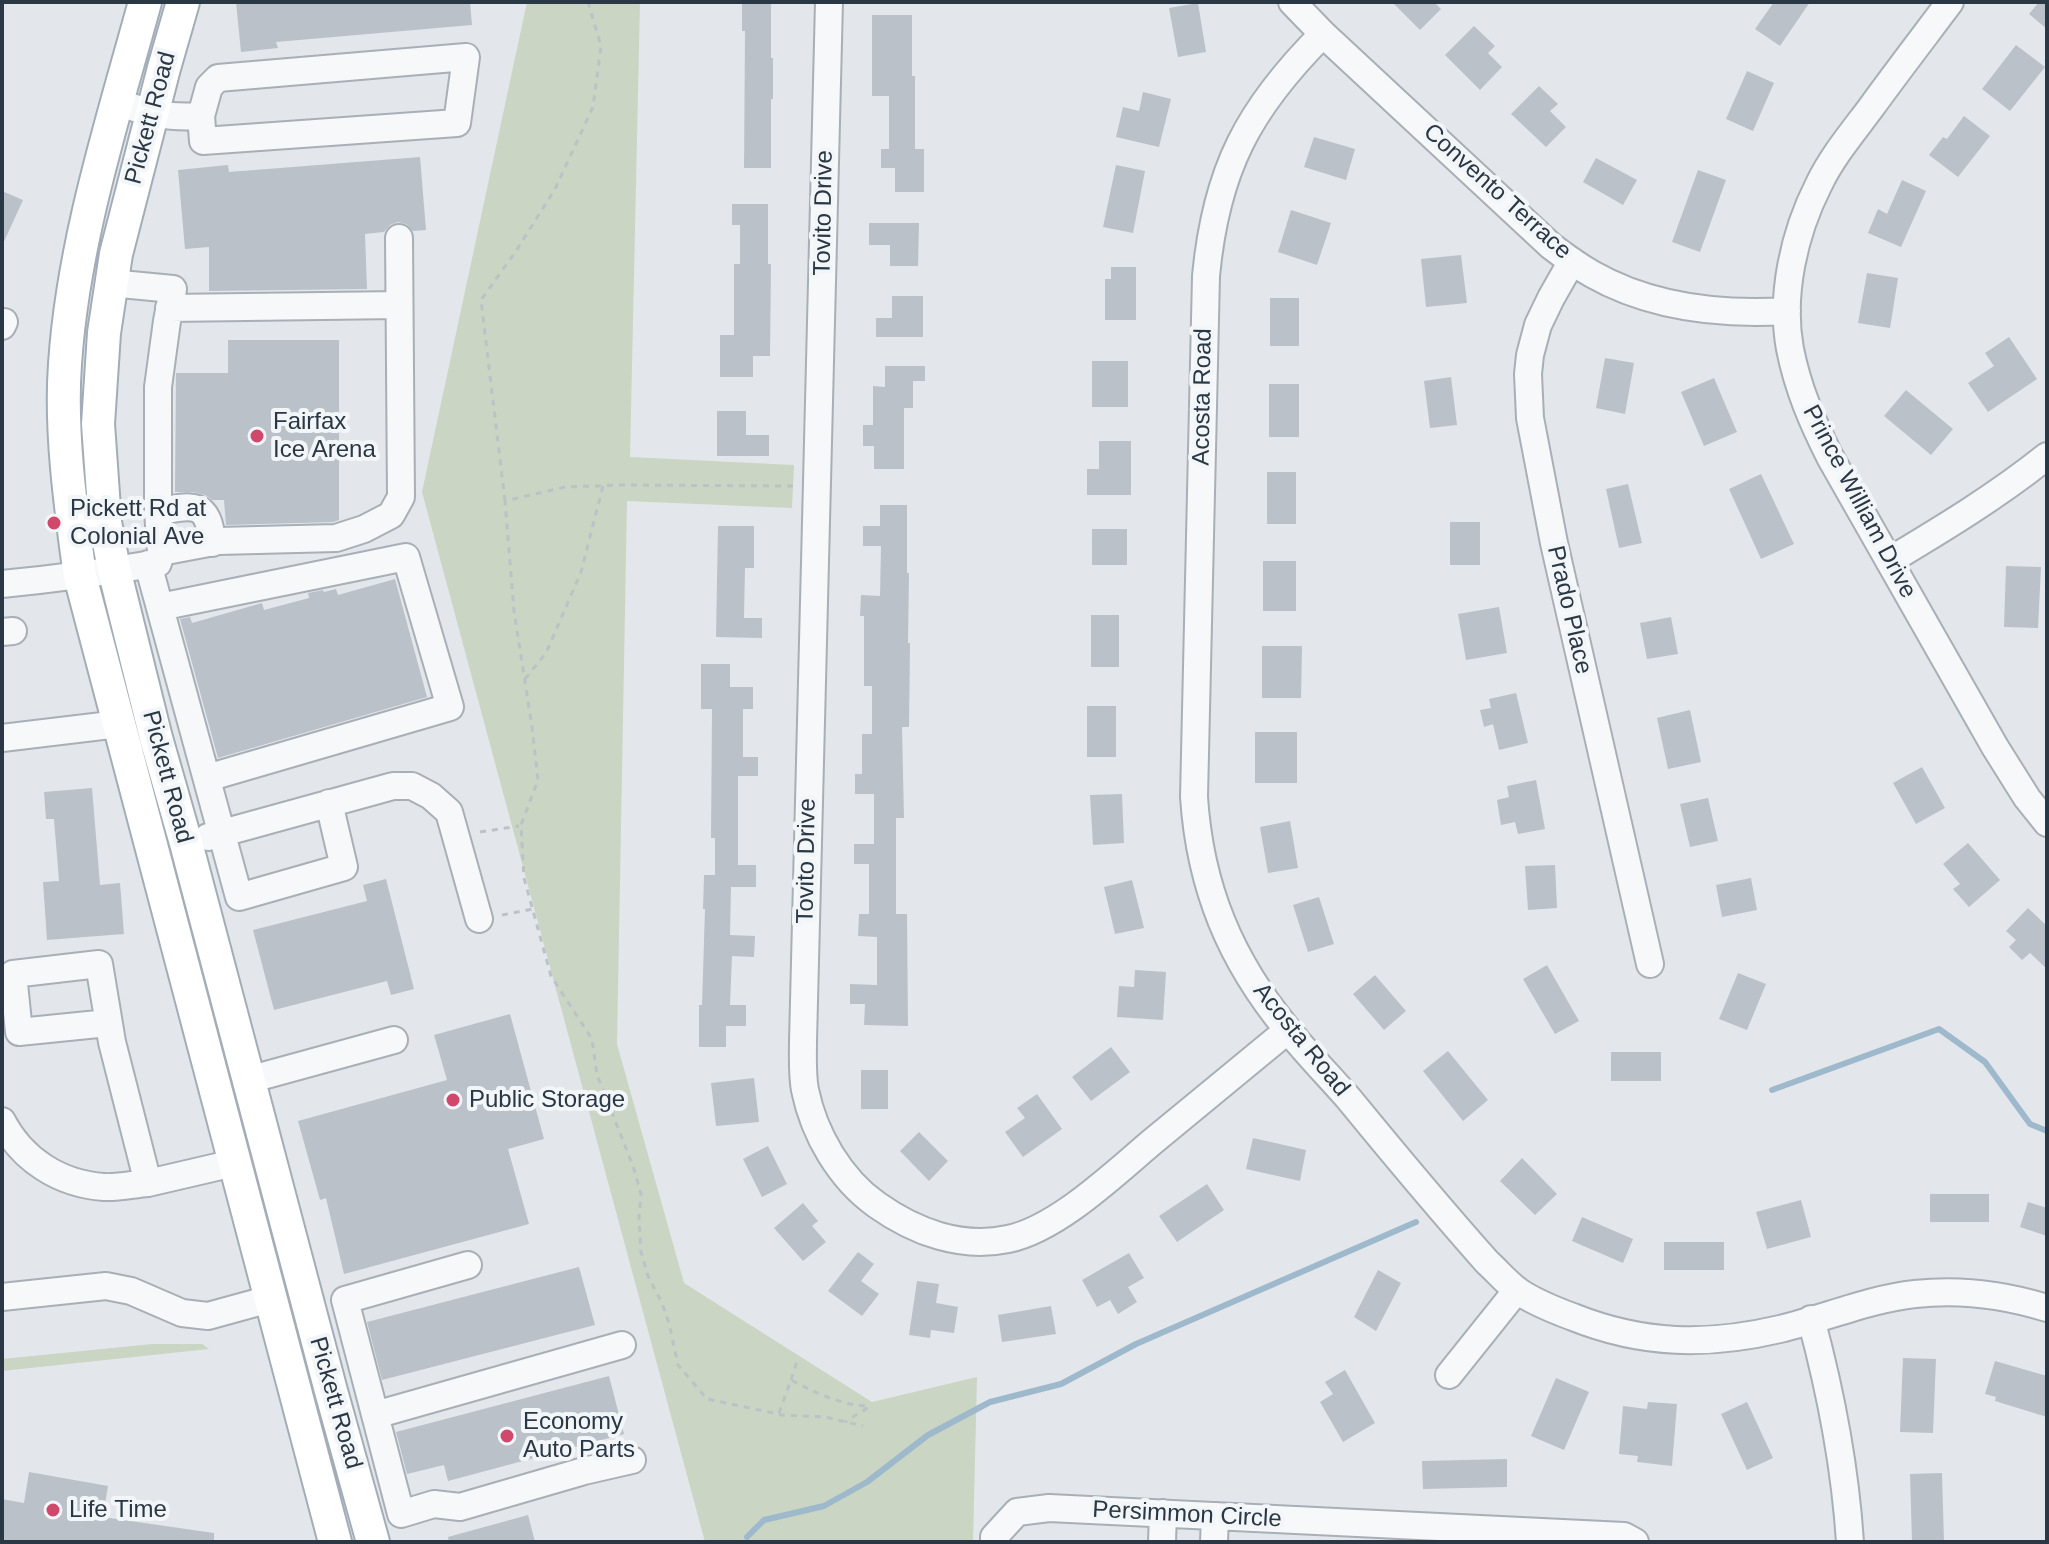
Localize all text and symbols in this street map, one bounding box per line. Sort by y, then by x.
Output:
street label: Pickett Road [119,49,183,187]
street label: Convento Terrace [1417,118,1577,266]
street label: Tovito Drive [809,150,839,276]
street label: Acosta Road [1187,328,1219,466]
street label: Prince William Drive [1796,400,1922,604]
place label: Fairfax Ice Arena [273,408,376,464]
marker: Fairfax Ice Arena [248,427,266,445]
place label: Pickett Rd at Colonial Ave [70,495,206,551]
marker: Pickett Rd at Colonial Ave [45,514,63,532]
street label: Prado Place [1540,543,1598,677]
street label: Pickett Road [135,708,199,846]
street label: Tovito Drive [792,798,822,924]
street label: Acosta Road [1247,978,1355,1102]
place label: Public Storage [469,1086,625,1114]
marker: Public Storage [444,1091,462,1109]
street label: Pickett Road [302,1334,368,1472]
place label: Economy Auto Parts [523,1408,635,1464]
marker: Economy Auto Parts [498,1427,516,1445]
place label: Life Time [69,1496,167,1524]
street label: Persimmon Circle [1092,1496,1282,1534]
marker: Life Time [44,1501,62,1519]

